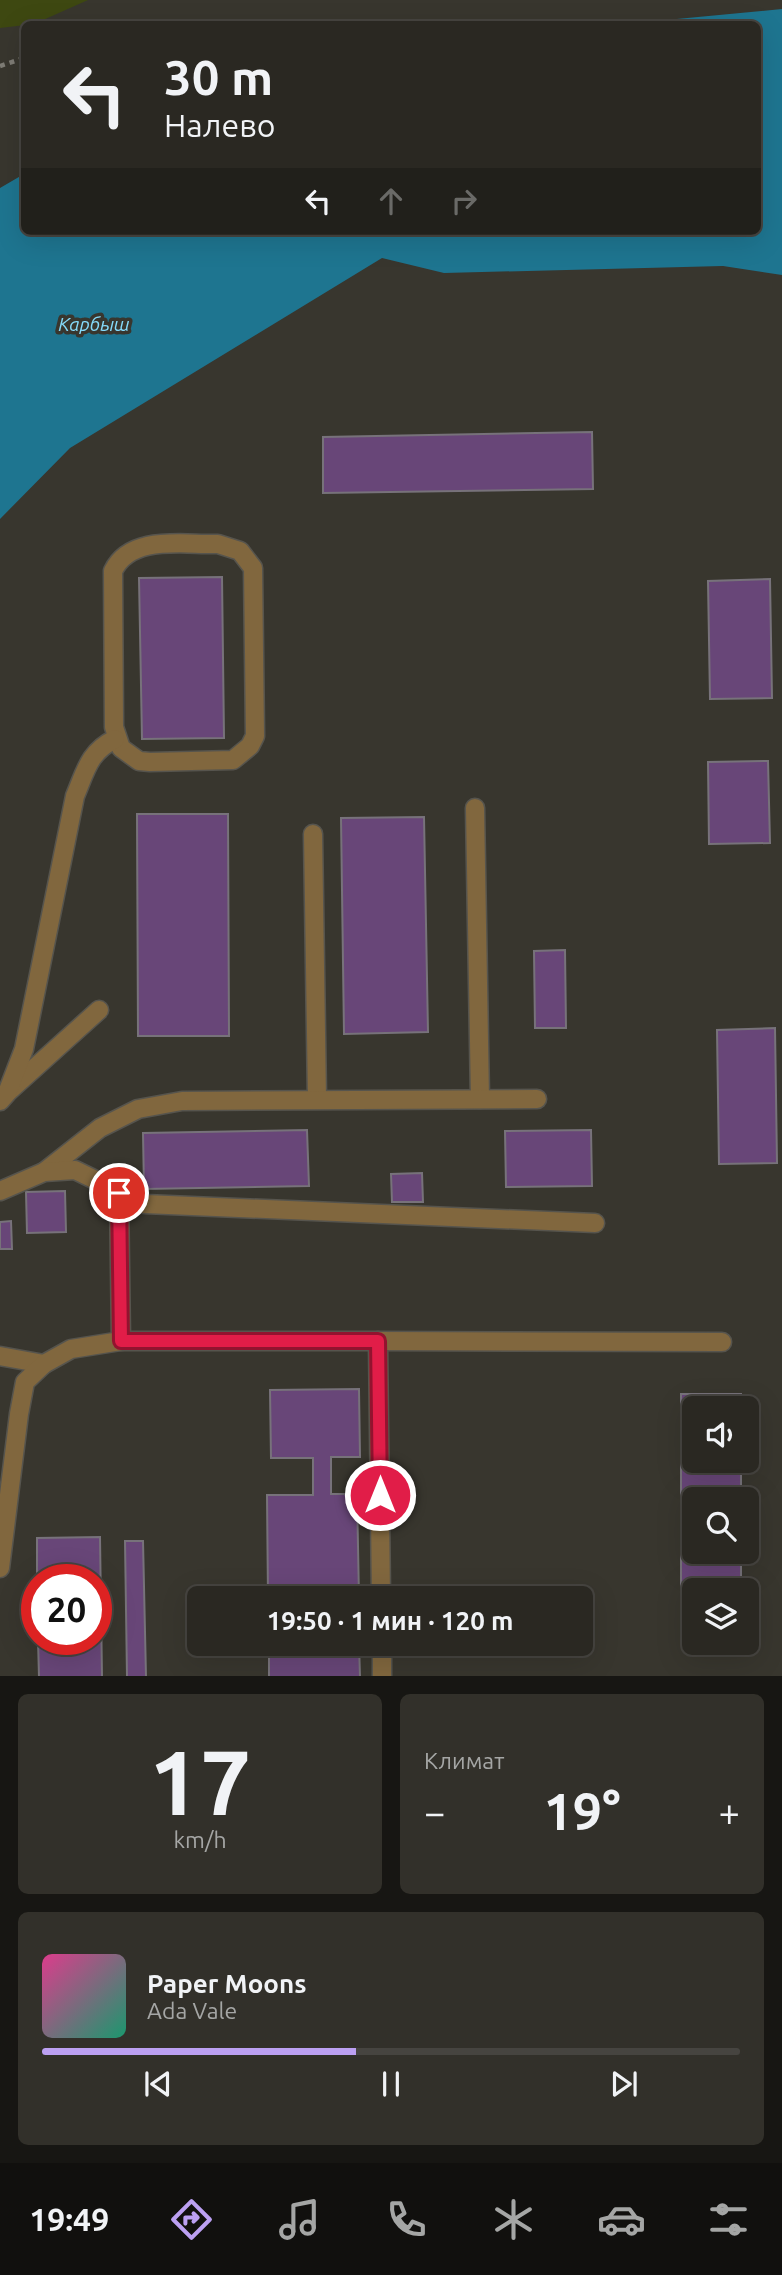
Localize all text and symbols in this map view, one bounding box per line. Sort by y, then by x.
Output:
icon: left [49,49,140,140]
text: 30 m [164,49,273,104]
text: Налево [164,107,276,143]
icon: left [299,182,337,220]
icon: ahead [372,182,410,220]
icon: right [445,182,483,220]
water label: Карбыш [58,313,130,335]
pin [89,1163,149,1223]
icon: arrive [100,1174,138,1212]
map controls [682,1396,759,1655]
button: sound [682,1396,759,1473]
position arrow [343,1458,417,1532]
button: search [682,1487,759,1564]
speed limit sign: 20 [21,1564,112,1655]
button: layers [682,1578,759,1655]
text: 19:50 · 1 мин · 120 m [267,1606,513,1635]
text: 17 [149,1730,251,1832]
text: Климат [424,1748,504,1773]
text: 19° [543,1782,621,1840]
text: − [424,1791,445,1833]
text: + [719,1791,740,1833]
text: km/h [173,1827,227,1852]
text: Paper Moons [147,1969,306,1998]
text: Ada Vale [147,1998,237,2023]
icon: previous [139,2065,177,2103]
icon: pause [372,2065,410,2103]
icon: next [605,2065,643,2103]
icon: directions [167,2195,216,2244]
icon: music [275,2195,324,2244]
icon: phone [382,2195,431,2244]
icon: climate [489,2195,538,2244]
icon: car [597,2195,646,2244]
icon: filters [704,2195,753,2244]
text: 19:49 [29,2201,109,2237]

